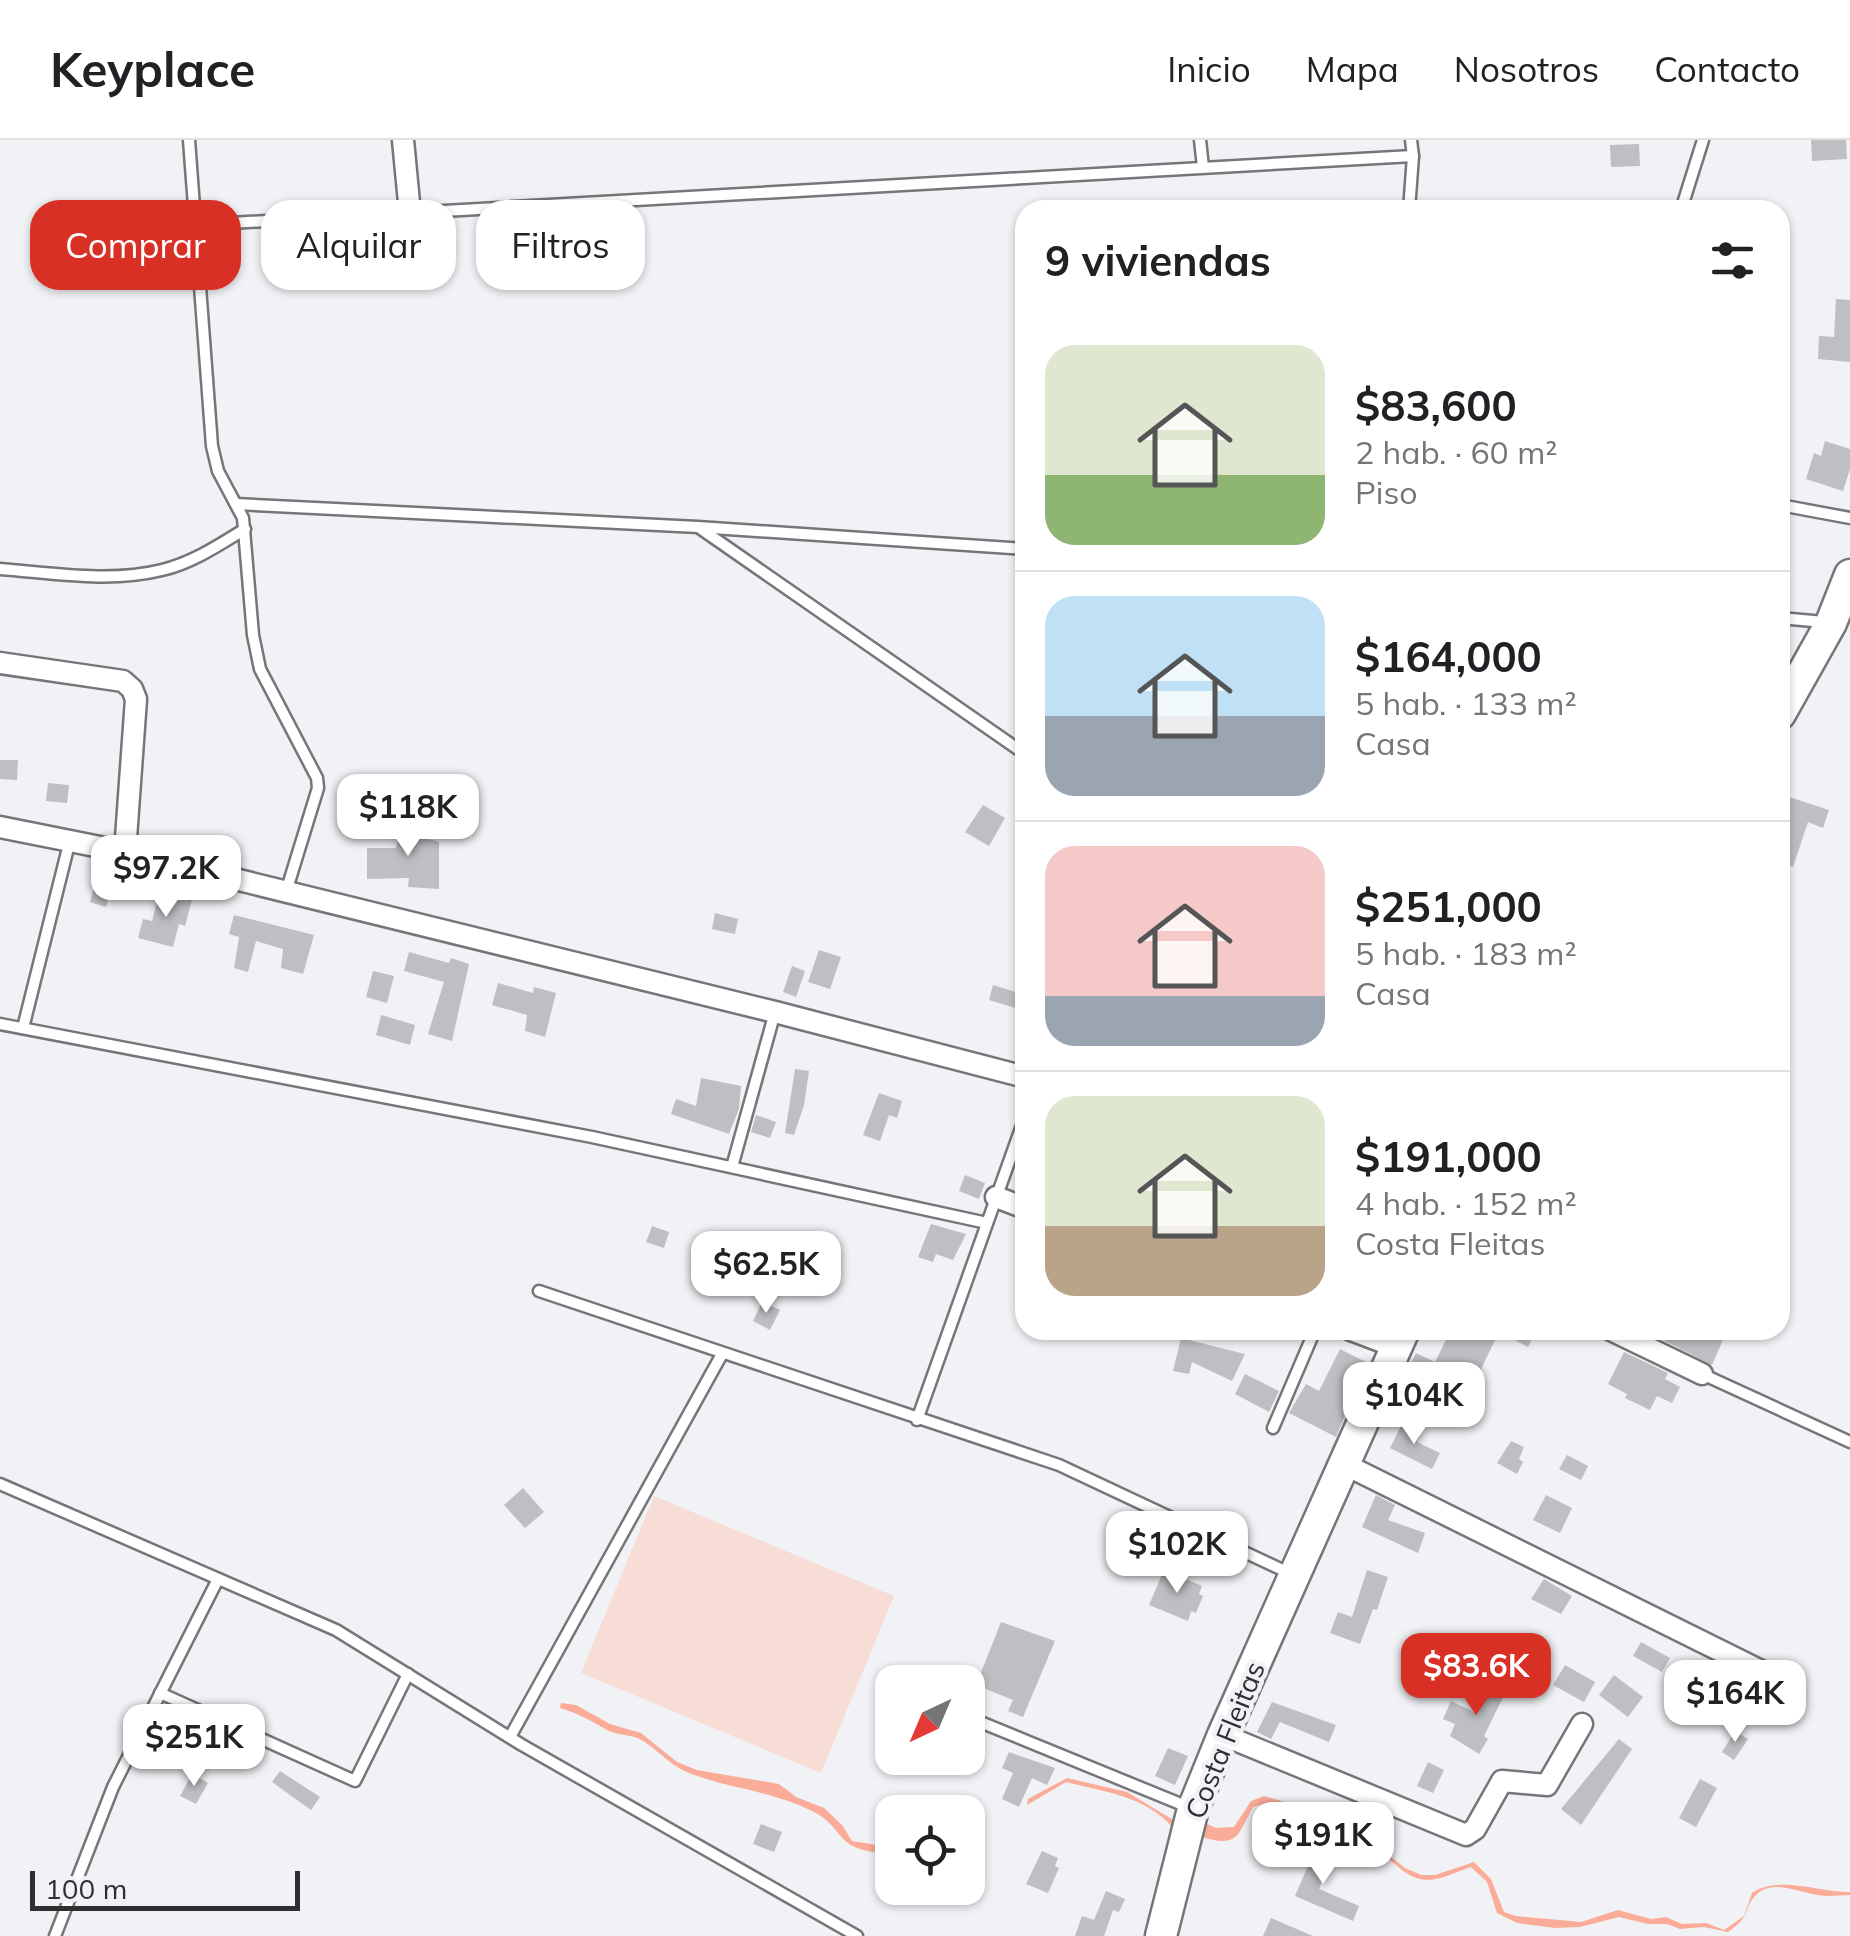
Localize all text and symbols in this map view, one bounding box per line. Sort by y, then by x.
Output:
text: Keyplace [50,39,255,99]
text: Inicio [1167,47,1251,91]
text: Mapa [1306,47,1399,91]
text: Nosotros [1454,47,1599,91]
text: Contacto [1654,47,1800,91]
chip: Comprar [30,200,241,290]
chip: Alquilar [261,200,456,290]
chip: Filtros [476,200,645,290]
icon: filters [1705,233,1760,288]
text: 9 viviendas [1045,234,1271,287]
text: $83,600 [1355,379,1517,432]
icon: home [1125,385,1245,505]
text: 2 hab. · 60 m² [1355,432,1557,472]
text: Piso [1355,472,1418,512]
text: $164,000 [1355,630,1542,683]
icon: home [1125,636,1245,756]
text: 5 hab. · 133 m² [1355,683,1577,723]
text: Casa [1355,723,1431,763]
pin: $118K [338,774,478,859]
text: $118K [359,786,457,826]
pin: $97.2K [85,835,247,920]
text: $97.2K [113,847,219,887]
text: $251,000 [1355,880,1542,933]
icon: home [1125,886,1245,1006]
text: 5 hab. · 183 m² [1355,933,1577,973]
text: Casa [1355,973,1431,1013]
text: $191,000 [1355,1130,1542,1183]
icon: home [1125,1136,1245,1256]
text: 4 hab. · 152 m² [1355,1183,1577,1223]
text: Costa Fleitas [1355,1223,1545,1263]
pin: $62.5K [685,1231,847,1316]
text: $62.5K [713,1243,819,1283]
pin: $104K [1344,1362,1484,1447]
text: $104K [1365,1374,1463,1414]
pin: $102K [1107,1511,1247,1596]
text: $102K [1128,1523,1226,1563]
pin: $83.6K [1395,1633,1557,1718]
text: $83.6K [1423,1645,1529,1685]
street label: Costa Fleitas [1177,1656,1272,1824]
pin: $164K [1665,1660,1805,1745]
north arrow [875,1665,985,1775]
map controls [875,1665,985,1905]
text: $164K [1686,1672,1784,1712]
pin: $251K [124,1704,264,1789]
text: $251K [145,1716,243,1756]
button: locate [875,1795,985,1905]
pin: $191K [1253,1802,1393,1887]
text: $191K [1274,1814,1372,1854]
scale bar [30,1866,300,1910]
text: 100 m [45,1871,127,1906]

